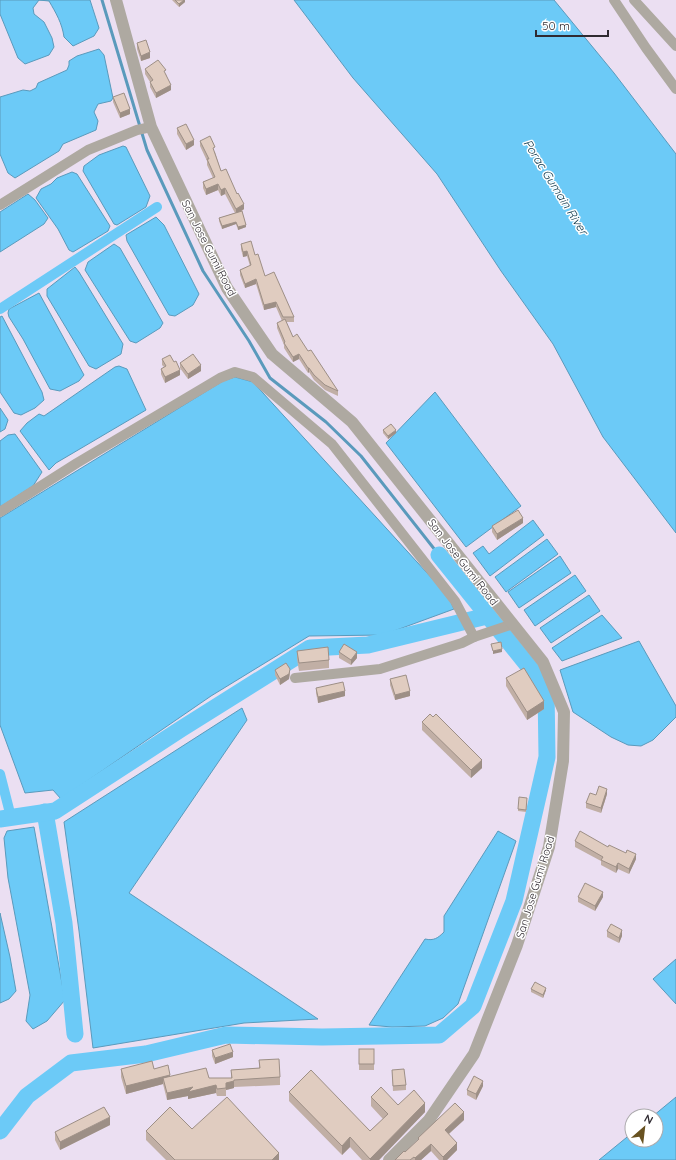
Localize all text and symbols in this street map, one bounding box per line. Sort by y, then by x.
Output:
scale bar [536,12,608,38]
text: 50 m [542,18,570,33]
water label: Porac Gumain River [520,136,592,239]
street label: San Jose Gumi Road [179,198,239,298]
street label: San Jose Gumi Road [425,516,501,608]
street label: San Jose Gumi Road [513,834,557,940]
north arrow [624,1108,664,1148]
text: N [642,1111,656,1127]

